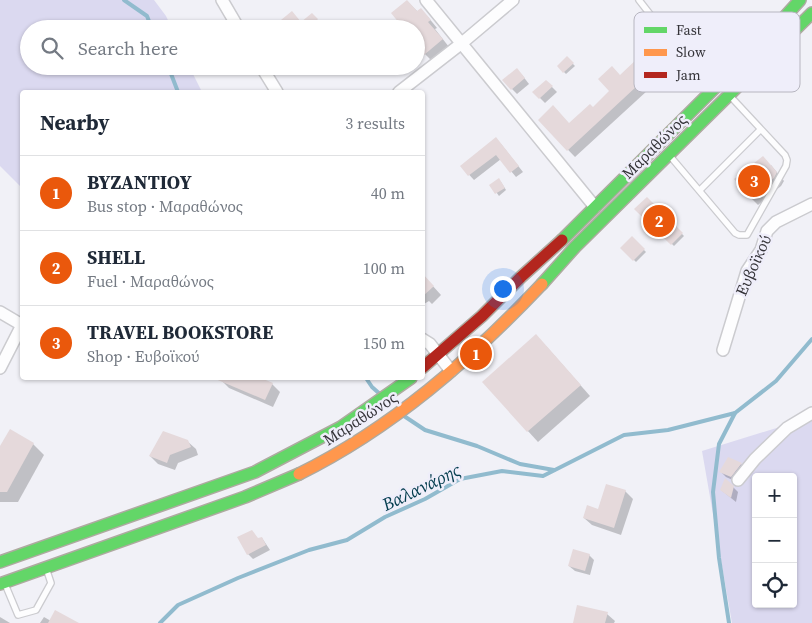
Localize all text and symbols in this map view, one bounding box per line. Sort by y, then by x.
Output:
legend [634,12,800,92]
search box [20,20,425,75]
text: Fast [676,20,702,40]
icon: search [38,34,66,62]
text: Search here [78,35,178,61]
text: Slow [676,42,706,62]
text: Jam [675,65,701,85]
text: Nearby [40,108,110,137]
street label: Μαραθώνος [617,109,691,183]
text: 3 results [345,112,405,134]
pin: 3 [738,162,770,200]
text: ΒΥΖΑΝΤΙΟΥ [87,169,192,195]
text: 1 [52,182,60,204]
text: 40 m [371,182,405,204]
text: Bus stop · Μαραθώνος [87,195,243,217]
pin: 2 [643,202,675,240]
street label: Ευβοϊκού [730,231,776,299]
text: SHELL [87,244,145,270]
text: 2 [52,257,60,279]
text: 100 m [363,257,405,279]
text: Fuel · Μαραθώνος [87,270,214,292]
your location [490,276,516,302]
text: TRAVEL BOOKSTORE [87,319,273,345]
text: 3 [52,332,60,354]
text: 150 m [363,332,405,354]
pin: 1 [460,335,492,373]
text: Shop · Ευβοϊκού [87,345,199,367]
street label: Μαραθώνος [319,386,401,450]
water label: Βαλανάρης [377,457,465,517]
map controls [752,473,797,608]
button: + [752,473,797,518]
button: − [752,518,797,563]
button: locate [752,563,797,608]

